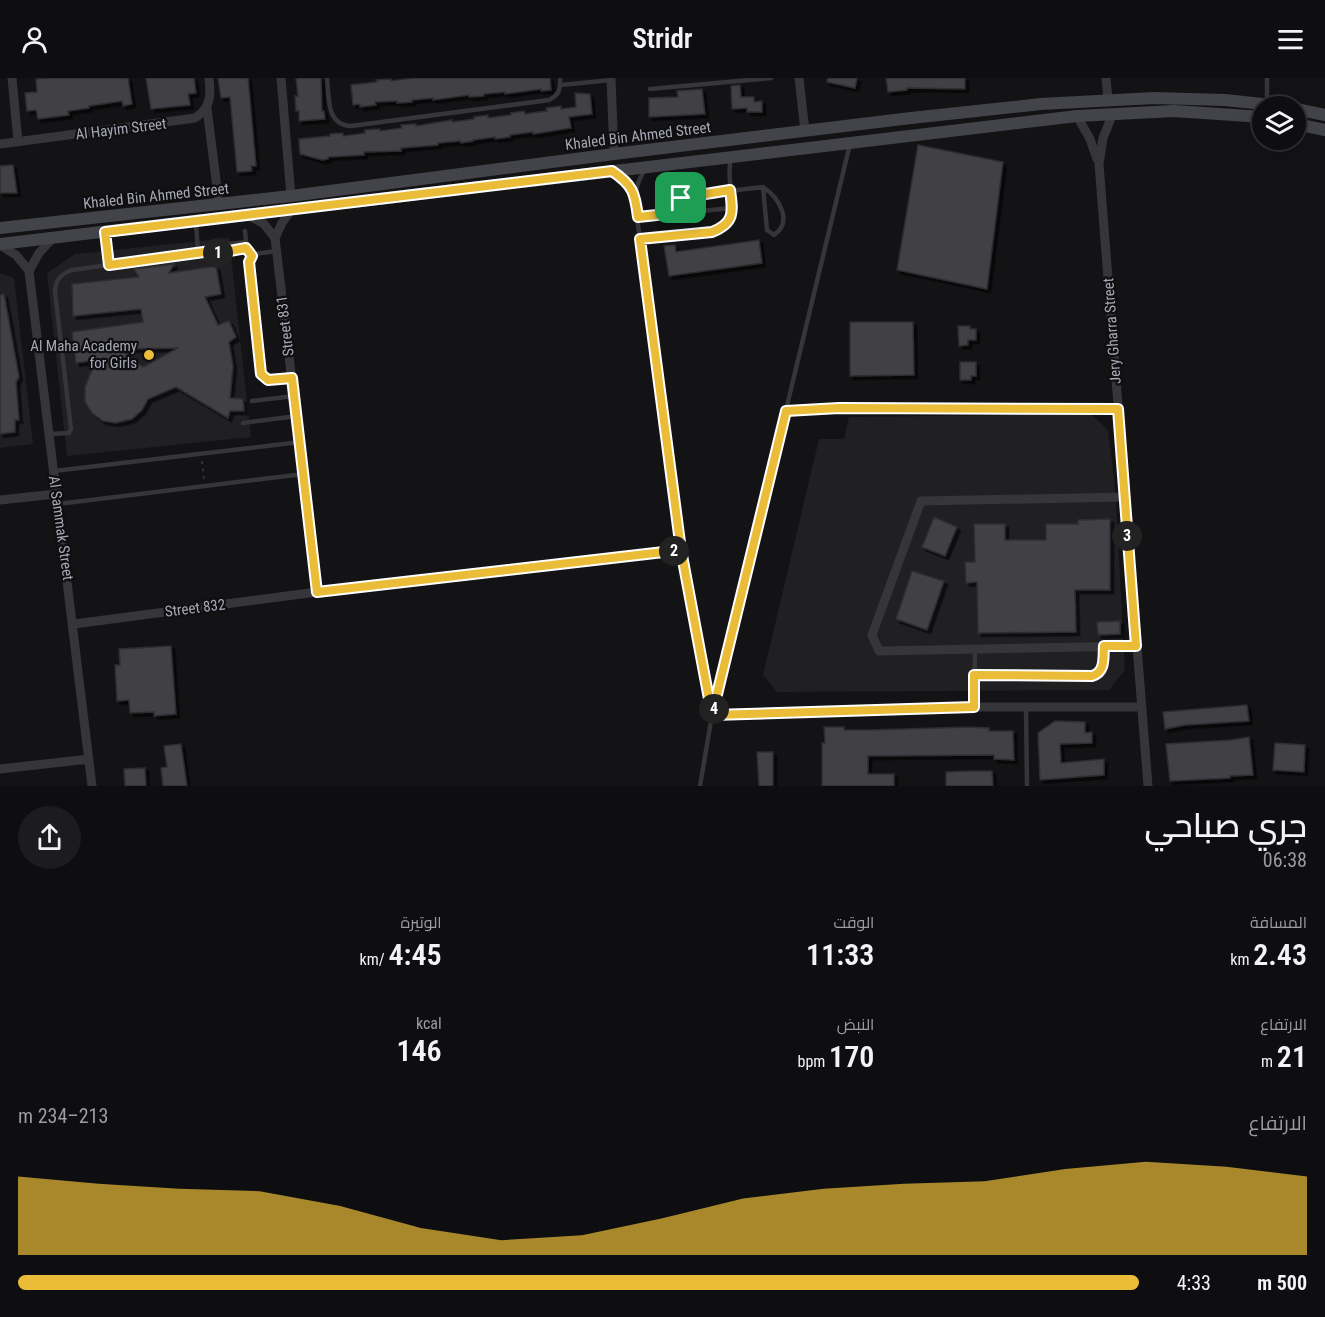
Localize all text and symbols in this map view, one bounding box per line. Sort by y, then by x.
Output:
icon: person [18,23,51,56]
text: Stridr [632,23,693,55]
icon: menu [1274,23,1307,56]
map controls [1252,96,1306,150]
button: layers [1252,96,1306,150]
street label: Al Hayim Street [74,114,168,144]
street label: Khaled Bin Ahmed Street [564,118,712,154]
pin [655,172,706,223]
street label: Khaled Bin Ahmed Street [82,179,230,213]
icon: arrive [664,181,697,214]
pin: 1 [203,238,233,268]
text: 1 [214,243,222,262]
street label: Jery Gharra Street [1099,277,1125,385]
street label: Street 831 [272,295,298,357]
place label: Al Maha Academy for Girls [30,337,137,372]
marker: Al Maha Academy for Girls [142,348,156,362]
street label: Al Sammak Street [45,474,77,582]
pin: 3 [1112,521,1142,551]
text: 3 [1123,526,1131,545]
pin: 2 [659,536,689,566]
text: 2 [670,541,678,560]
street label: Street 832 [164,595,226,621]
pin: 4 [699,694,729,724]
text: 4 [710,699,718,718]
button: share [18,806,81,869]
text: جري صباحي [1145,806,1307,845]
text: 06:38 [1263,848,1307,872]
text: الوتيرة [401,913,442,932]
text: الوقت [834,913,874,932]
text: المسافة [1250,913,1307,932]
text: 4:45 [388,937,442,972]
text: 11:33 [806,937,874,972]
text: 2.43 [1253,937,1307,972]
text: /km [360,950,388,969]
text: km [1230,950,1253,969]
text: kcal [416,1014,442,1033]
text: النبض [837,1015,874,1034]
text: الارتفاع [1260,1015,1307,1034]
text: 146 [396,1033,442,1068]
text: 170 [829,1039,874,1074]
text: 21 [1277,1039,1307,1074]
text: bpm [798,1052,829,1071]
text: m [1261,1052,1277,1071]
text: 213–234 m [18,1104,108,1128]
text: الارتفاع [1248,1111,1307,1135]
text: 4:33 [1177,1271,1211,1295]
text: 500 m [1257,1271,1307,1295]

